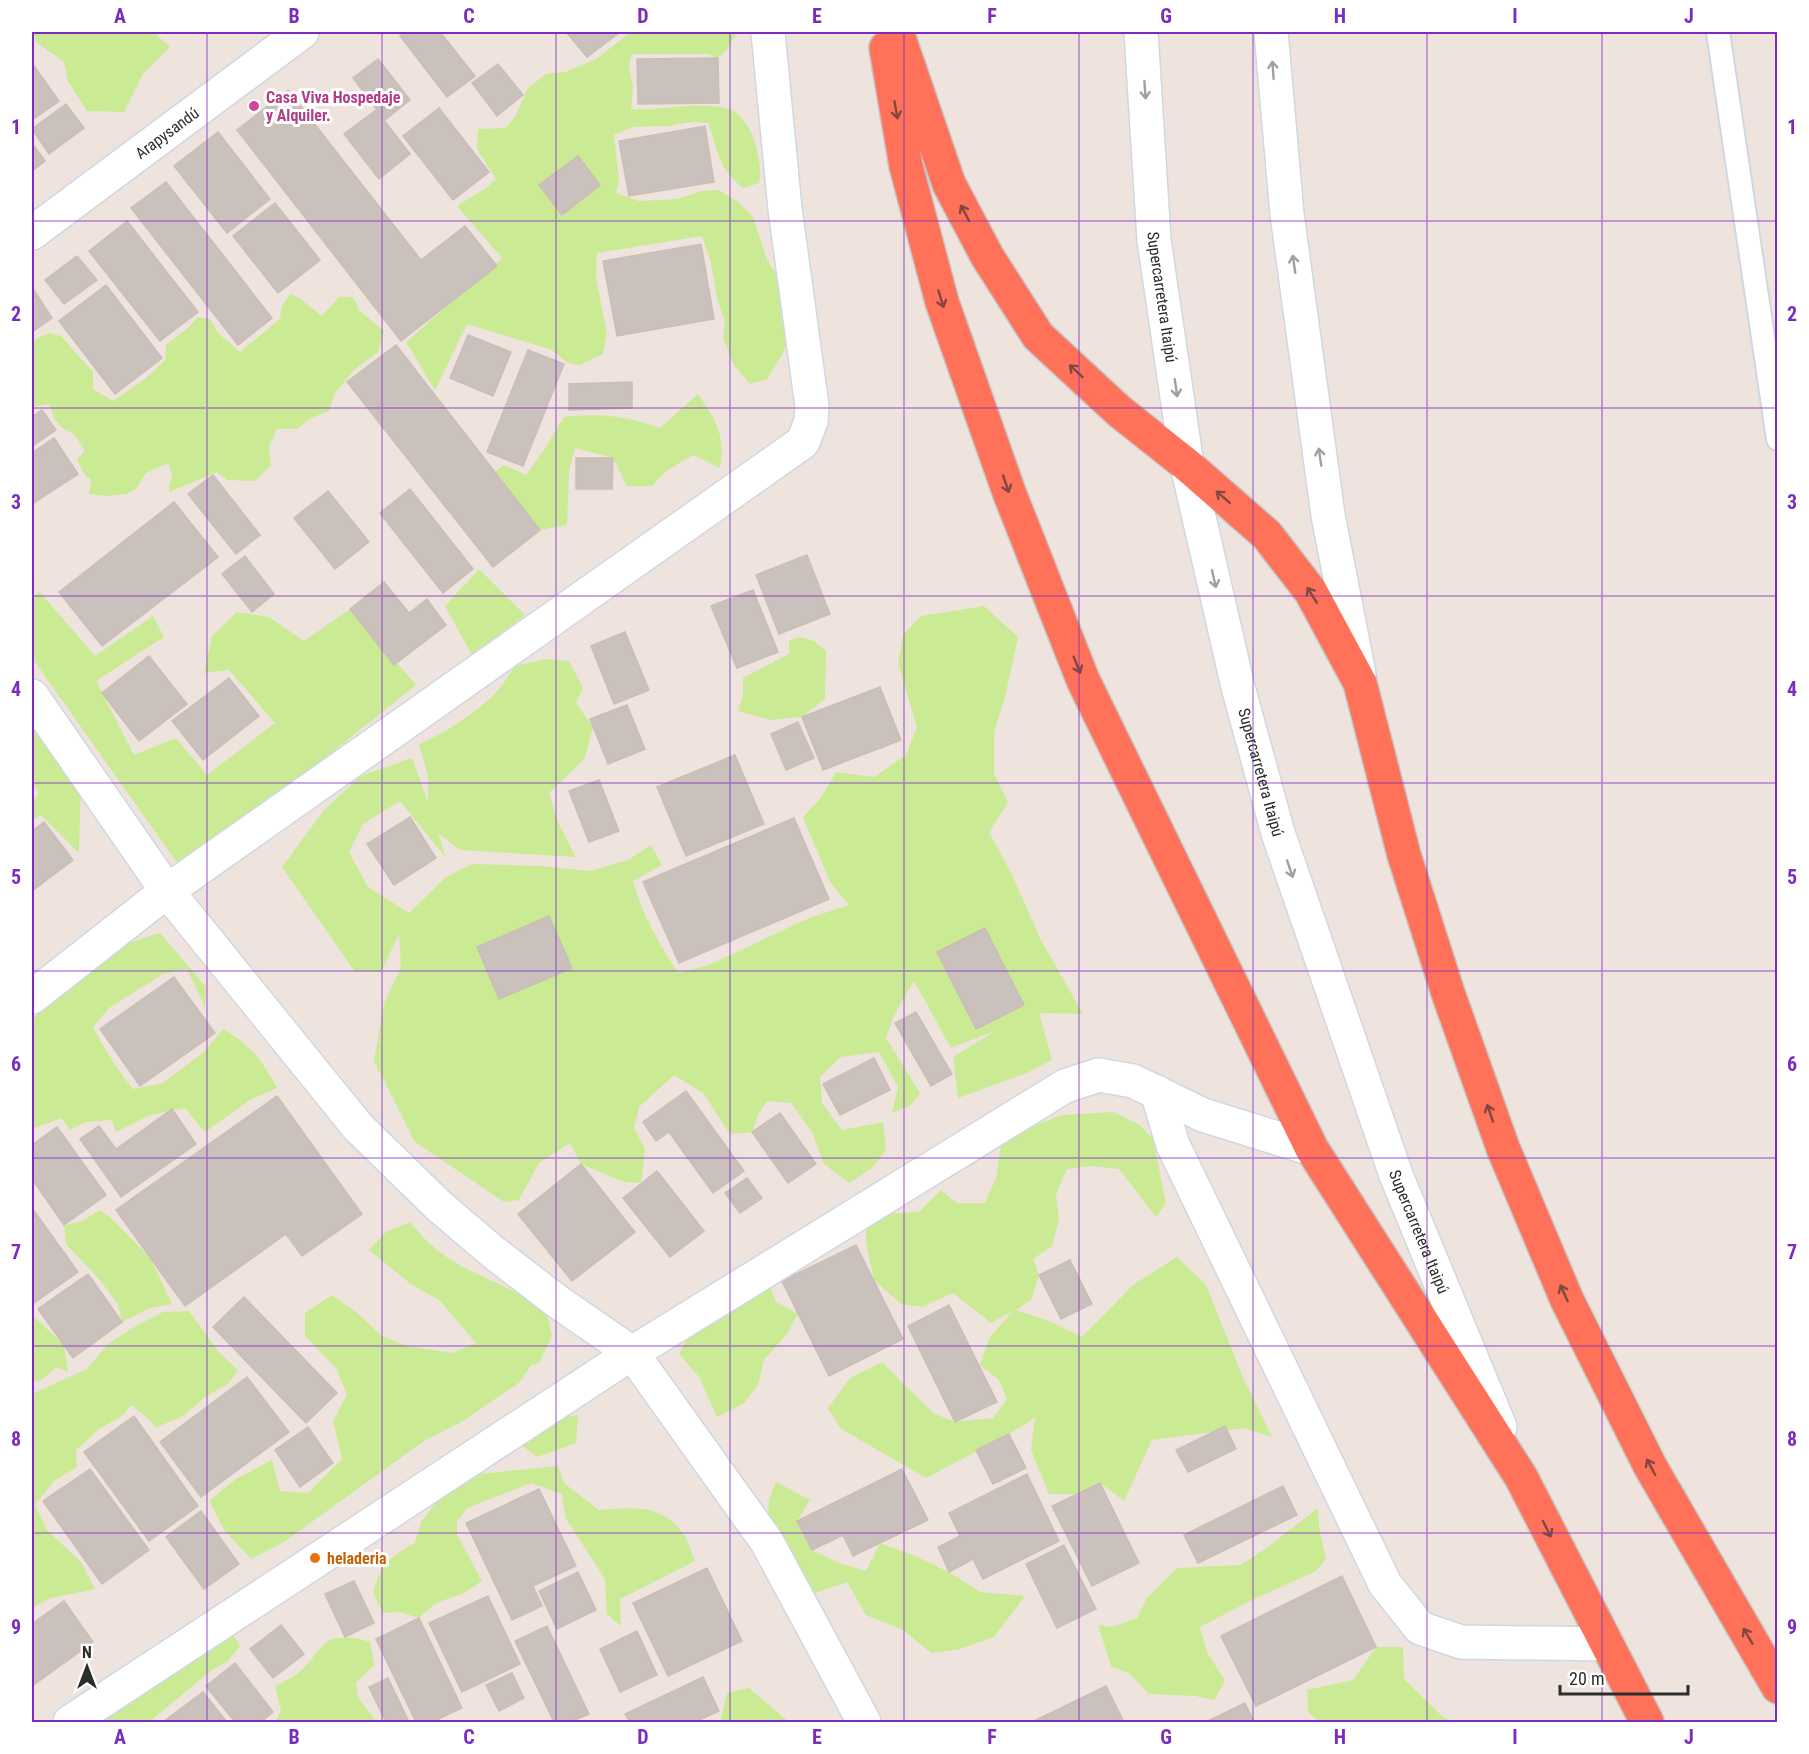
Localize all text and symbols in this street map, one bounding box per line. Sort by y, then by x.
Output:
text: A [114,4,126,28]
text: B [288,4,300,28]
text: C [463,4,475,28]
text: D [637,4,649,28]
text: E [812,4,822,28]
text: F [987,4,997,28]
text: G [1160,4,1172,28]
text: H [1334,4,1346,28]
text: I [1512,4,1518,28]
text: J [1684,4,1694,28]
one-way arrow [1268,60,1279,80]
one-way arrow [1140,79,1151,99]
place label: Casa Viva Hospedaje y Alquiler. [266,88,401,125]
marker: Casa Viva Hospedaje y Alquiler. [247,99,261,113]
one-way arrow [891,100,902,119]
street label: Arapysandú [132,103,203,163]
text: 1 [11,115,21,139]
text: 1 [1787,115,1797,139]
one-way arrow [959,205,971,222]
street label: Supercarretera Itaipú [1143,231,1181,364]
one-way arrow [1288,254,1299,274]
one-way arrow [936,289,947,308]
text: 2 [11,302,21,326]
text: 2 [1787,302,1797,326]
one-way arrow [1069,364,1084,378]
one-way arrow [1170,378,1181,397]
one-way arrow [1314,447,1325,467]
one-way arrow [1001,474,1012,492]
text: 3 [11,490,21,514]
one-way arrow [1215,490,1231,503]
text: 3 [1787,490,1797,514]
one-way arrow [1209,569,1220,588]
one-way arrow [1306,587,1318,604]
one-way arrow [1072,655,1083,674]
text: 4 [11,677,21,701]
text: 4 [1787,677,1797,701]
street label: Supercarretera Itaipú [1234,706,1288,839]
one-way arrow [1286,859,1297,878]
text: 5 [11,865,21,889]
text: 5 [1787,865,1797,889]
text: 6 [11,1052,21,1076]
text: 6 [1787,1052,1797,1076]
one-way arrow [1484,1104,1495,1122]
street label: Supercarretera Itaipú [1385,1167,1453,1297]
text: 7 [11,1240,21,1264]
text: 7 [1787,1240,1797,1264]
one-way arrow [1558,1284,1570,1302]
text: 8 [11,1427,21,1451]
text: 8 [1787,1427,1797,1451]
one-way arrow [1645,1459,1657,1476]
one-way arrow [1542,1520,1554,1538]
place label: heladeria [327,1549,387,1568]
marker: heladeria [308,1551,322,1565]
text: 9 [11,1615,21,1639]
text: 9 [1787,1615,1797,1639]
one-way arrow [1742,1628,1754,1645]
north arrow [57,1637,117,1697]
text: N [82,1643,92,1662]
scale bar [1560,1658,1688,1696]
text: 20 m [1569,1668,1604,1689]
text: A [114,1725,126,1749]
text: B [288,1725,300,1749]
text: C [463,1725,475,1749]
text: D [637,1725,649,1749]
text: E [812,1725,822,1749]
text: F [987,1725,997,1749]
text: G [1160,1725,1172,1749]
text: H [1334,1725,1346,1749]
text: I [1512,1725,1518,1749]
text: J [1684,1725,1694,1749]

